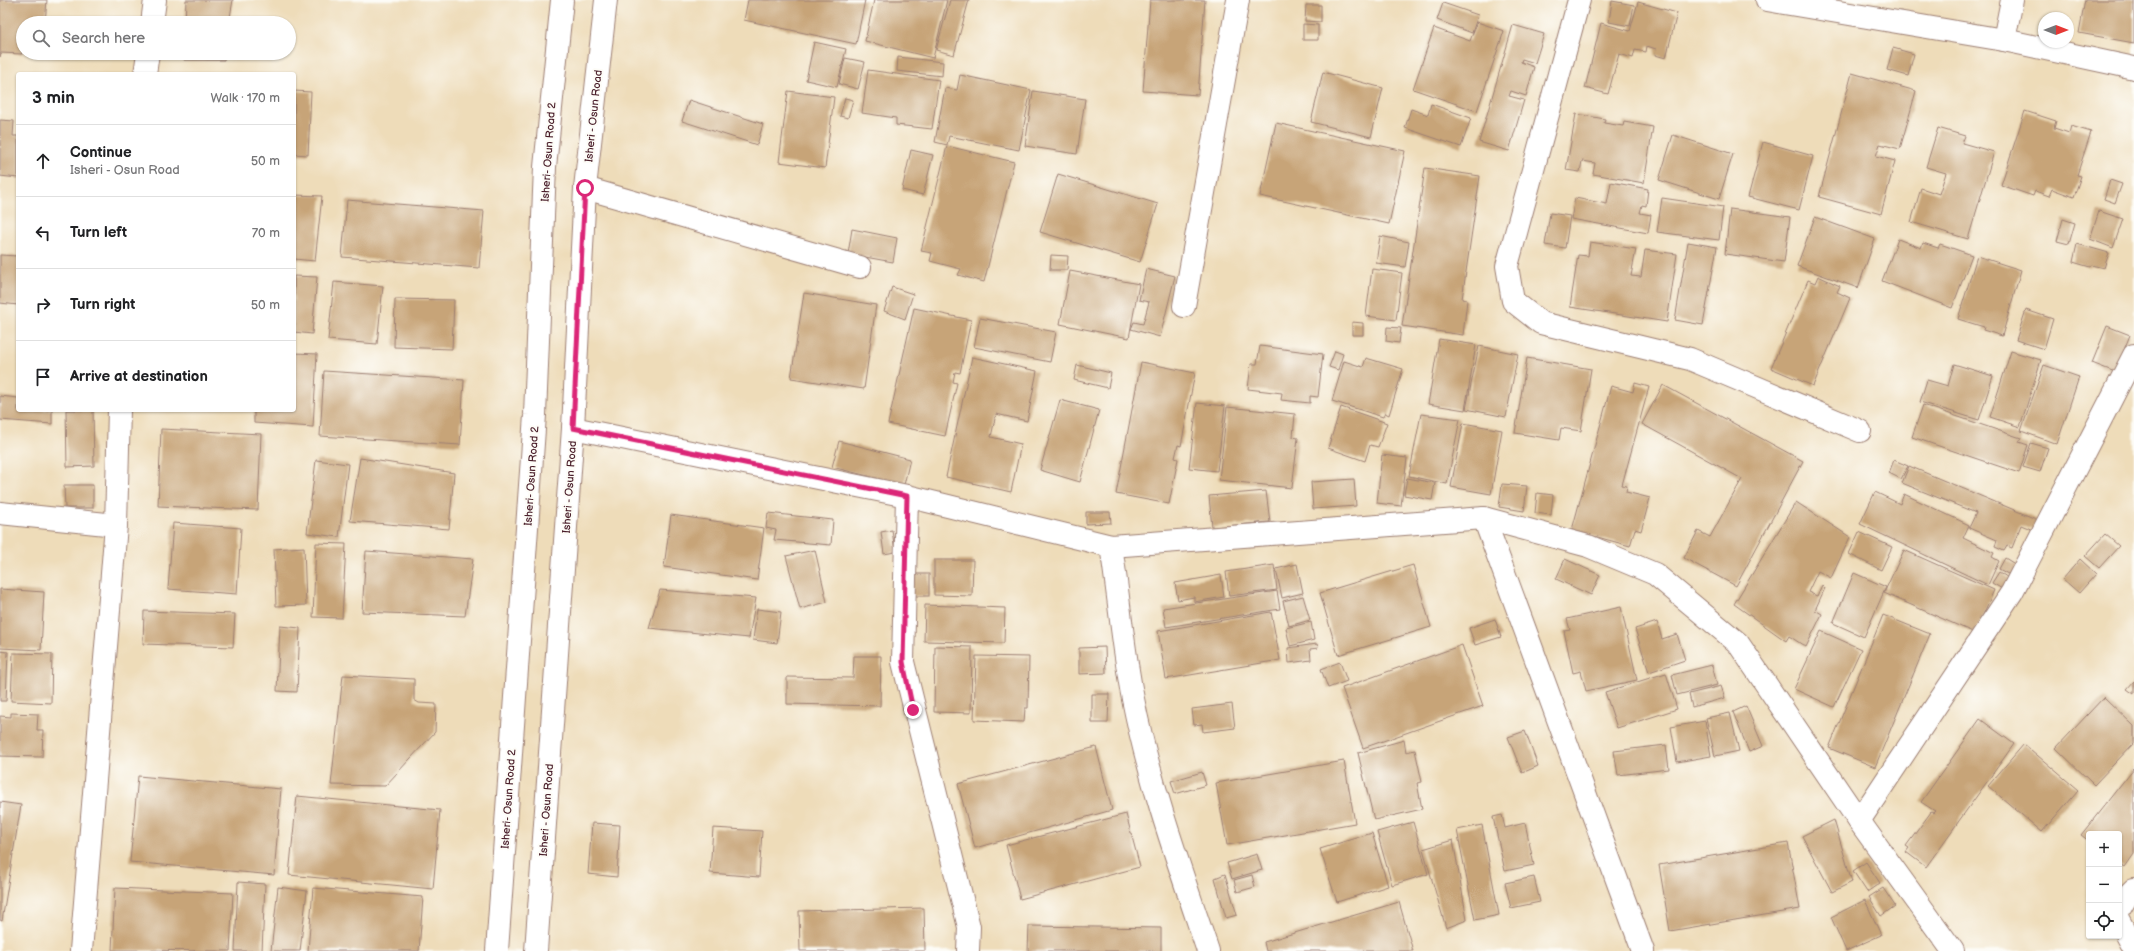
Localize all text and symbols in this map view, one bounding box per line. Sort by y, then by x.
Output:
north arrow [2038,12,2074,48]
search box [16,16,296,60]
icon: search [30,27,52,49]
text: Search here [62,29,145,48]
street label: Isheri - Osun Road [582,69,605,163]
text: 3 min [32,88,75,108]
text: Walk · 170 m [210,90,280,106]
street label: Isheri- Osun Road 2 [539,101,558,202]
text: Continue [70,143,132,162]
icon: ahead [32,150,54,172]
text: 50 m [251,153,280,169]
text: Isheri - Osun Road [70,162,180,178]
route start [576,179,594,197]
icon: left [32,222,54,244]
text: Turn left [70,223,127,242]
text: 70 m [252,225,280,241]
icon: right [32,294,54,316]
text: Turn right [70,295,135,314]
text: 50 m [251,297,280,313]
icon: arrive [32,366,54,388]
text: Arrive at destination [70,367,208,386]
street label: Isheri- Osun Road 2 [522,425,541,526]
street label: Isheri - Osun Road [560,440,579,534]
route end [904,701,922,719]
street label: Isheri- Osun Road 2 [499,748,518,849]
street label: Isheri - Osun Road [537,763,556,857]
map controls [2086,831,2122,939]
button: + [2086,831,2122,867]
button: − [2086,867,2122,903]
button: locate [2086,903,2122,939]

